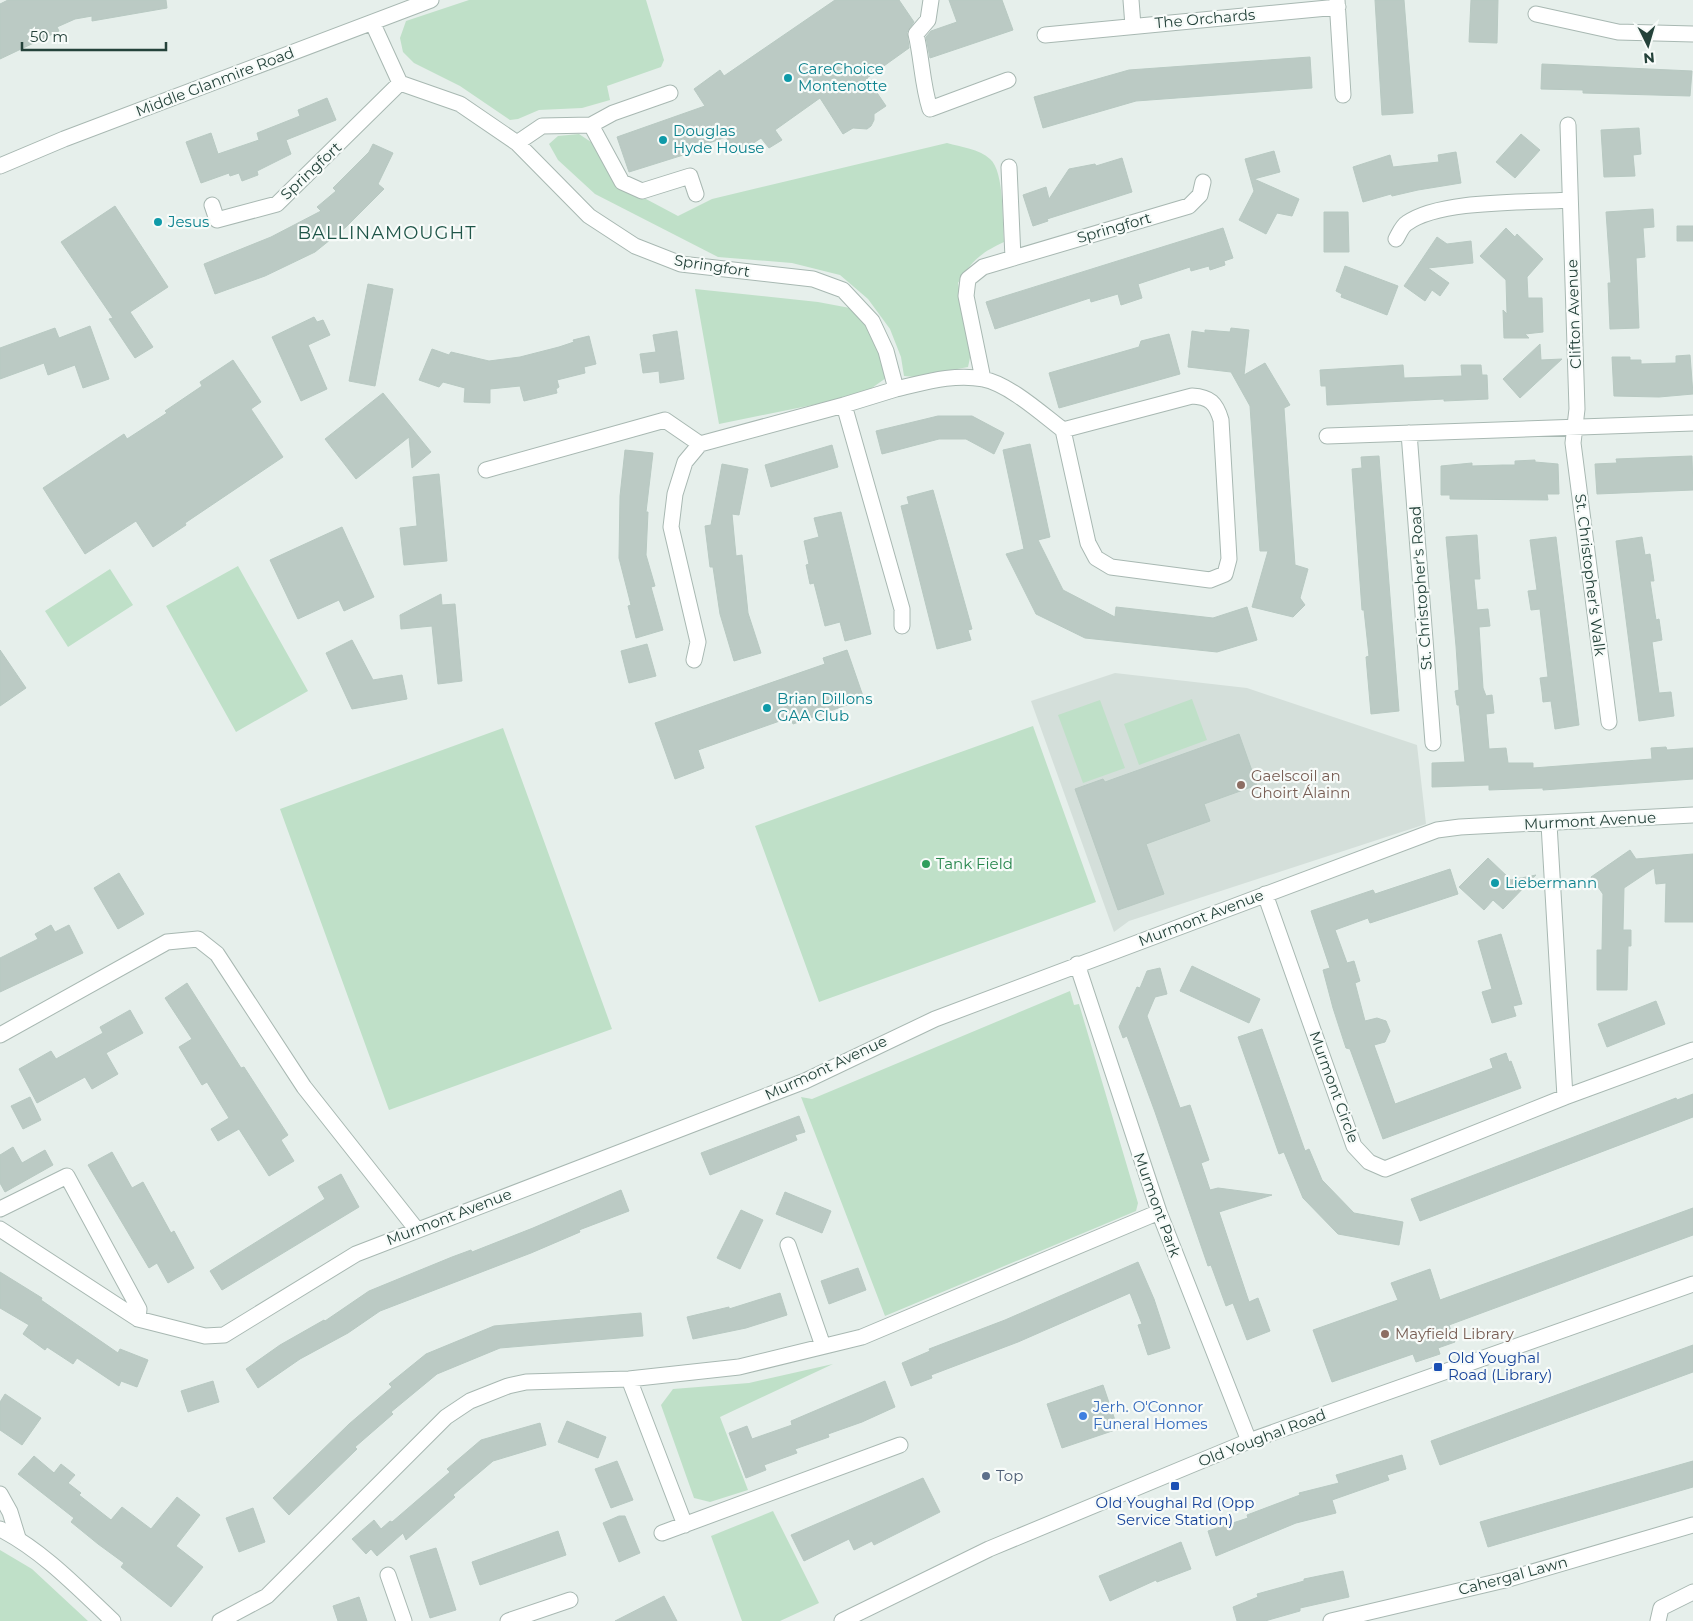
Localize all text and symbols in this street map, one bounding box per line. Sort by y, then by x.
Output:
street label: The Orchards [1154,5,1256,32]
scale bar [22,20,166,52]
north arrow [1623,20,1673,70]
text: 50 m [30,27,68,46]
street label: Middle Glanmire Road [133,42,297,121]
text: N [1643,48,1656,67]
place label: CareChoice Montenotte [798,59,887,95]
marker: CareChoice Montenotte [782,72,794,84]
place label: Douglas Hyde House [673,121,764,157]
marker: Douglas Hyde House [657,134,669,146]
street label: Springfort [276,138,345,204]
street label: Springfort [1075,208,1153,247]
place label: Jesus [167,212,209,231]
marker: Jesus [152,216,164,228]
district label: BALLINAMOUGHT [297,222,477,244]
street label: Springfort [673,250,751,281]
street label: Clifton Avenue [1562,259,1585,369]
street label: St. Christopher's Walk [1571,493,1610,657]
street label: St. Christopher's Road [1405,505,1436,671]
place label: Brian Dillons GAA Club [777,689,873,725]
marker: Brian Dillons GAA Club [761,702,773,714]
place label: Gaelscoil an Ghoirt Álainn [1251,766,1350,802]
marker: Gaelscoil an Ghoirt Álainn [1235,779,1247,791]
street label: Murmont Avenue [1523,808,1657,833]
place label: Tank Field [936,854,1013,873]
marker: Tank Field [920,858,932,870]
place label: Liebermann [1505,873,1597,892]
marker: Liebermann [1489,877,1501,889]
street label: Murmont Avenue [1136,885,1266,950]
street label: Murmont Circle [1305,1028,1364,1145]
street label: Murmont Avenue [762,1031,890,1104]
street label: Murmont Park [1130,1150,1185,1260]
street label: Murmont Avenue [384,1184,514,1249]
place label: Mayfield Library [1395,1324,1515,1343]
marker: Mayfield Library [1379,1328,1391,1340]
place label: Old Youghal Road (Library) [1448,1348,1552,1384]
marker: Old Youghal Road (Library) [1432,1361,1444,1373]
place label: Jerh. O'Connor Funeral Homes [1092,1397,1208,1433]
street label: Old Youghal Road [1195,1404,1328,1471]
marker: Jerh. O'Connor Funeral Homes [1077,1410,1089,1422]
place label: Top [996,1466,1023,1485]
marker: Top [980,1470,992,1482]
marker: Old Youghal Rd (Opp Service Station) [1169,1480,1181,1492]
place label: Old Youghal Rd (Opp Service Station) [1096,1493,1254,1529]
street label: Cahergal Lawn [1456,1552,1570,1599]

